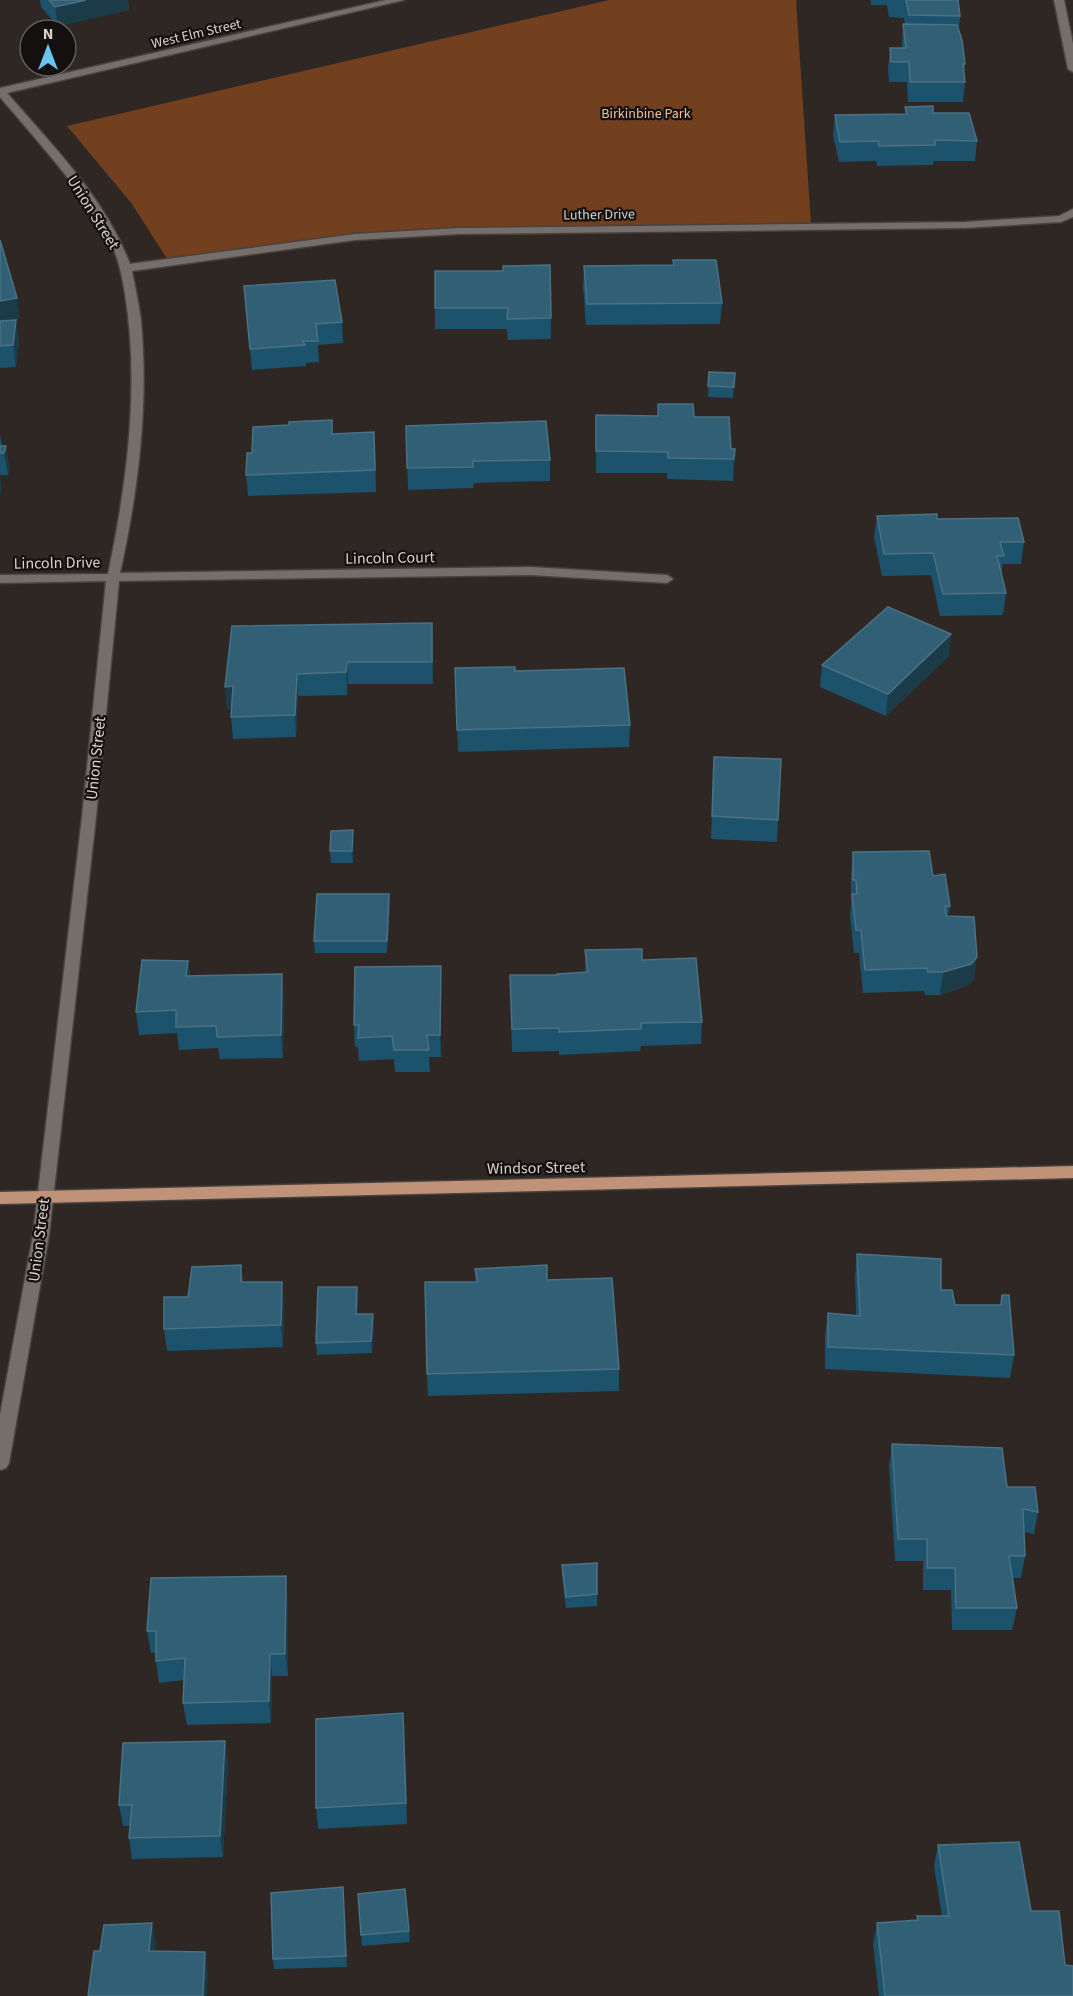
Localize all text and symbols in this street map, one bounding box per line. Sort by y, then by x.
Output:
street label: West Elm Street [149,14,243,54]
north arrow [18,18,78,78]
text: N [43,23,53,45]
park label: Birkinbine Park [601,104,691,124]
street label: Union Street [62,171,125,254]
street label: Luther Drive [563,204,635,226]
street label: Lincoln Court [345,546,436,570]
street label: Lincoln Drive [13,551,101,575]
street label: Union Street [81,715,111,801]
street label: Windsor Street [487,1156,586,1180]
street label: Union Street [23,1197,55,1283]

